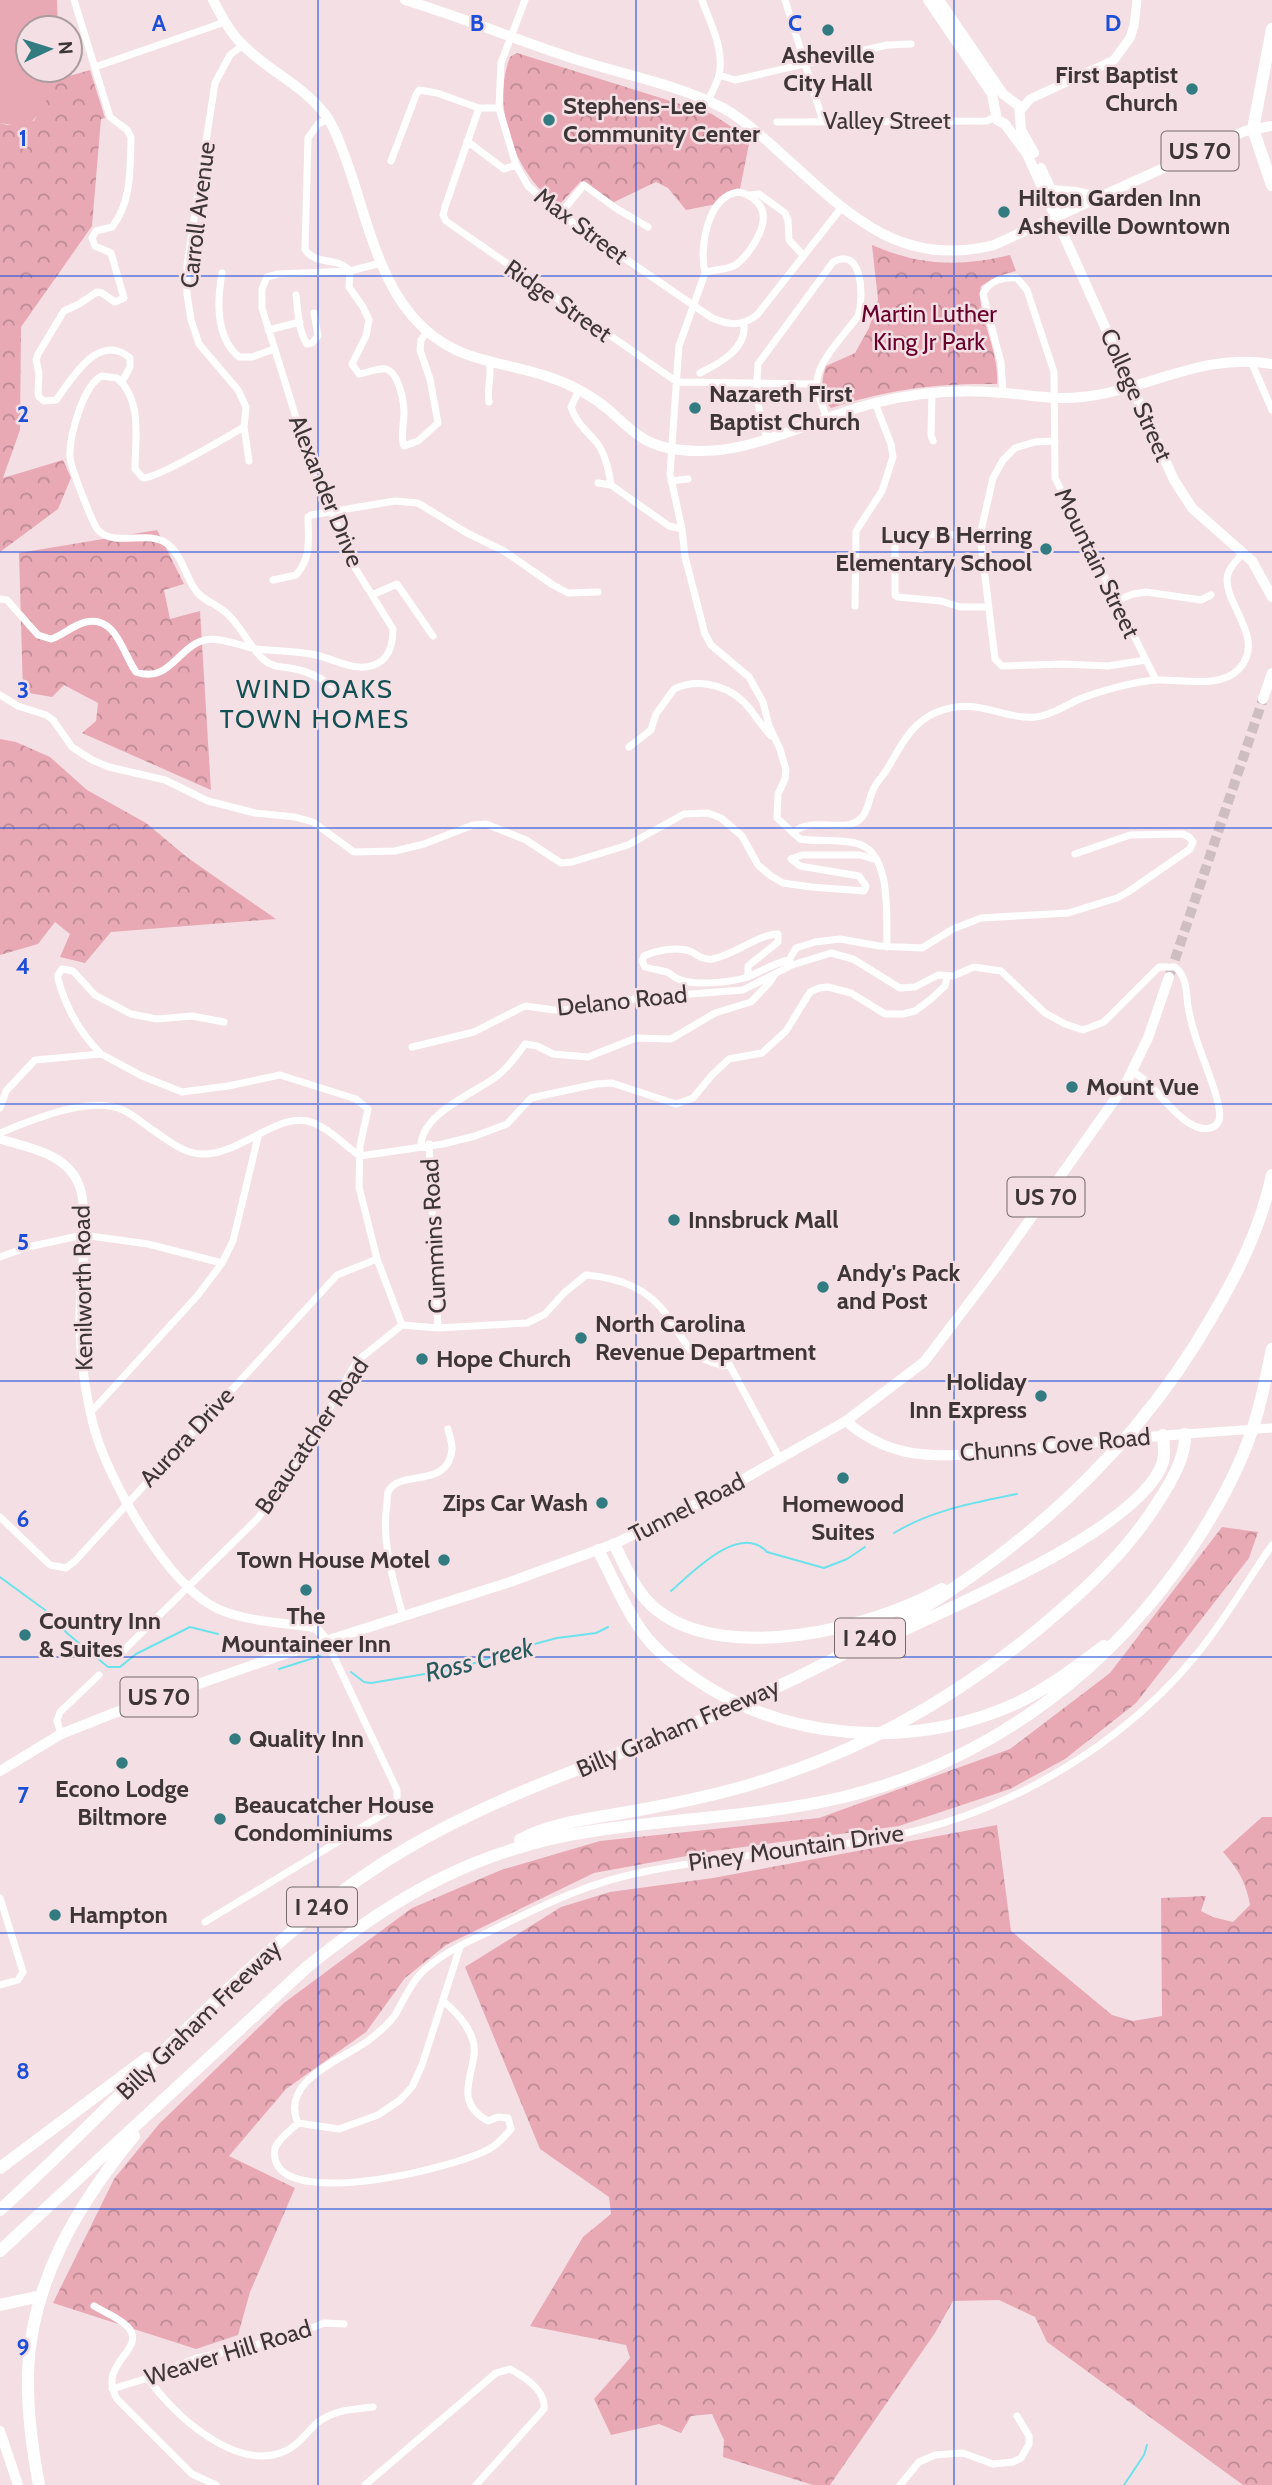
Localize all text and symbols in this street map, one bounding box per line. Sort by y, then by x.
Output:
text: A [152,9,167,37]
text: B [470,9,484,37]
text: C [788,9,802,37]
text: D [1105,9,1121,37]
north arrow [14,14,84,84]
marker: Asheville City Hall [820,22,836,38]
text: N [54,40,77,55]
place label: Asheville City Hall [781,40,875,97]
place label: First Baptist Church [1055,60,1178,117]
marker: First Baptist Church [1184,81,1200,97]
place label: Stephens-Lee Community Center [563,91,760,148]
street label: Valley Street [823,106,951,135]
marker: Stephens-Lee Community Center [541,112,557,128]
text: 1 [19,124,27,152]
road number: US 70 [1162,132,1238,170]
street label: Carroll Avenue [174,140,221,290]
street label: Max Street [529,181,634,270]
place label: Hilton Garden Inn Asheville Downtown [1018,183,1230,240]
marker: Hilton Garden Inn Asheville Downtown [996,204,1012,220]
street label: Ridge Street [499,253,617,348]
park label: Martin Luther King Jr Park [861,299,997,356]
street label: College Street [1094,324,1179,466]
place label: Nazareth First Baptist Church [709,379,860,436]
text: 2 [17,400,29,428]
marker: Nazareth First Baptist Church [687,400,703,416]
street label: Alexander Drive [283,411,370,571]
street label: Mountain Street [1049,483,1146,643]
place label: Lucy B Herring Elementary School [835,520,1032,577]
marker: Lucy B Herring Elementary School [1038,541,1054,557]
district label: WIND OAKS TOWN HOMES [220,673,410,735]
text: 3 [17,676,29,704]
text: 4 [16,952,30,980]
street label: Delano Road [555,979,689,1022]
place label: Mount Vue [1086,1072,1199,1101]
marker: Mount Vue [1064,1079,1080,1095]
street label: Cummins Road [415,1158,452,1314]
road number: US 70 [1007,1178,1084,1216]
street label: Kenilworth Road [67,1205,98,1371]
place label: Innsbruck Mall [688,1205,838,1234]
marker: Innsbruck Mall [666,1212,682,1228]
text: 5 [17,1228,29,1256]
place label: Andy's Pack and Post [837,1258,960,1315]
marker: Andy's Pack and Post [815,1279,831,1295]
place label: North Carolina Revenue Department [595,1309,816,1366]
marker: North Carolina Revenue Department [573,1330,589,1346]
place label: Hope Church [436,1344,571,1373]
marker: Hope Church [414,1351,430,1367]
street label: Beaucatcher Road [249,1352,375,1519]
place label: Holiday Inn Express [909,1367,1027,1424]
street label: Aurora Drive [133,1381,240,1493]
marker: Holiday Inn Express [1033,1388,1049,1404]
street label: Chunns Cove Road [958,1422,1152,1467]
street label: Tunnel Road [624,1466,749,1549]
marker: Homewood Suites [835,1470,851,1486]
place label: Zips Car Wash [443,1488,588,1517]
place label: Homewood Suites [782,1489,904,1546]
marker: Zips Car Wash [594,1495,610,1511]
text: 6 [17,1505,29,1533]
place label: Town House Motel [237,1545,430,1574]
marker: Town House Motel [436,1552,452,1568]
marker: The Mountaineer Inn [298,1582,314,1598]
place label: The Mountaineer Inn [221,1601,391,1658]
place label: Country Inn & Suites [39,1606,161,1663]
road number: I 240 [835,1618,905,1658]
marker: Country Inn & Suites [17,1627,33,1643]
water label: Ross Creek [421,1631,537,1689]
street label: Billy Graham Freeway [572,1672,784,1783]
road number: US 70 [120,1678,198,1716]
place label: Quality Inn [249,1724,364,1753]
marker: Quality Inn [227,1731,243,1747]
marker: Econo Lodge Biltmore [114,1755,130,1771]
place label: Econo Lodge Biltmore [55,1774,189,1831]
text: 7 [17,1781,29,1809]
place label: Beaucatcher House Condominiums [234,1790,434,1847]
marker: Beaucatcher House Condominiums [212,1811,228,1827]
street label: Piney Mountain Drive [686,1818,906,1877]
road number: I 240 [287,1888,357,1926]
place label: Hampton [69,1900,168,1929]
marker: Hampton [47,1907,63,1923]
street label: Billy Graham Freeway [110,1934,287,2106]
text: 8 [16,2057,30,2085]
street label: Weaver Hill Road [141,2313,315,2392]
text: 9 [17,2333,29,2361]

